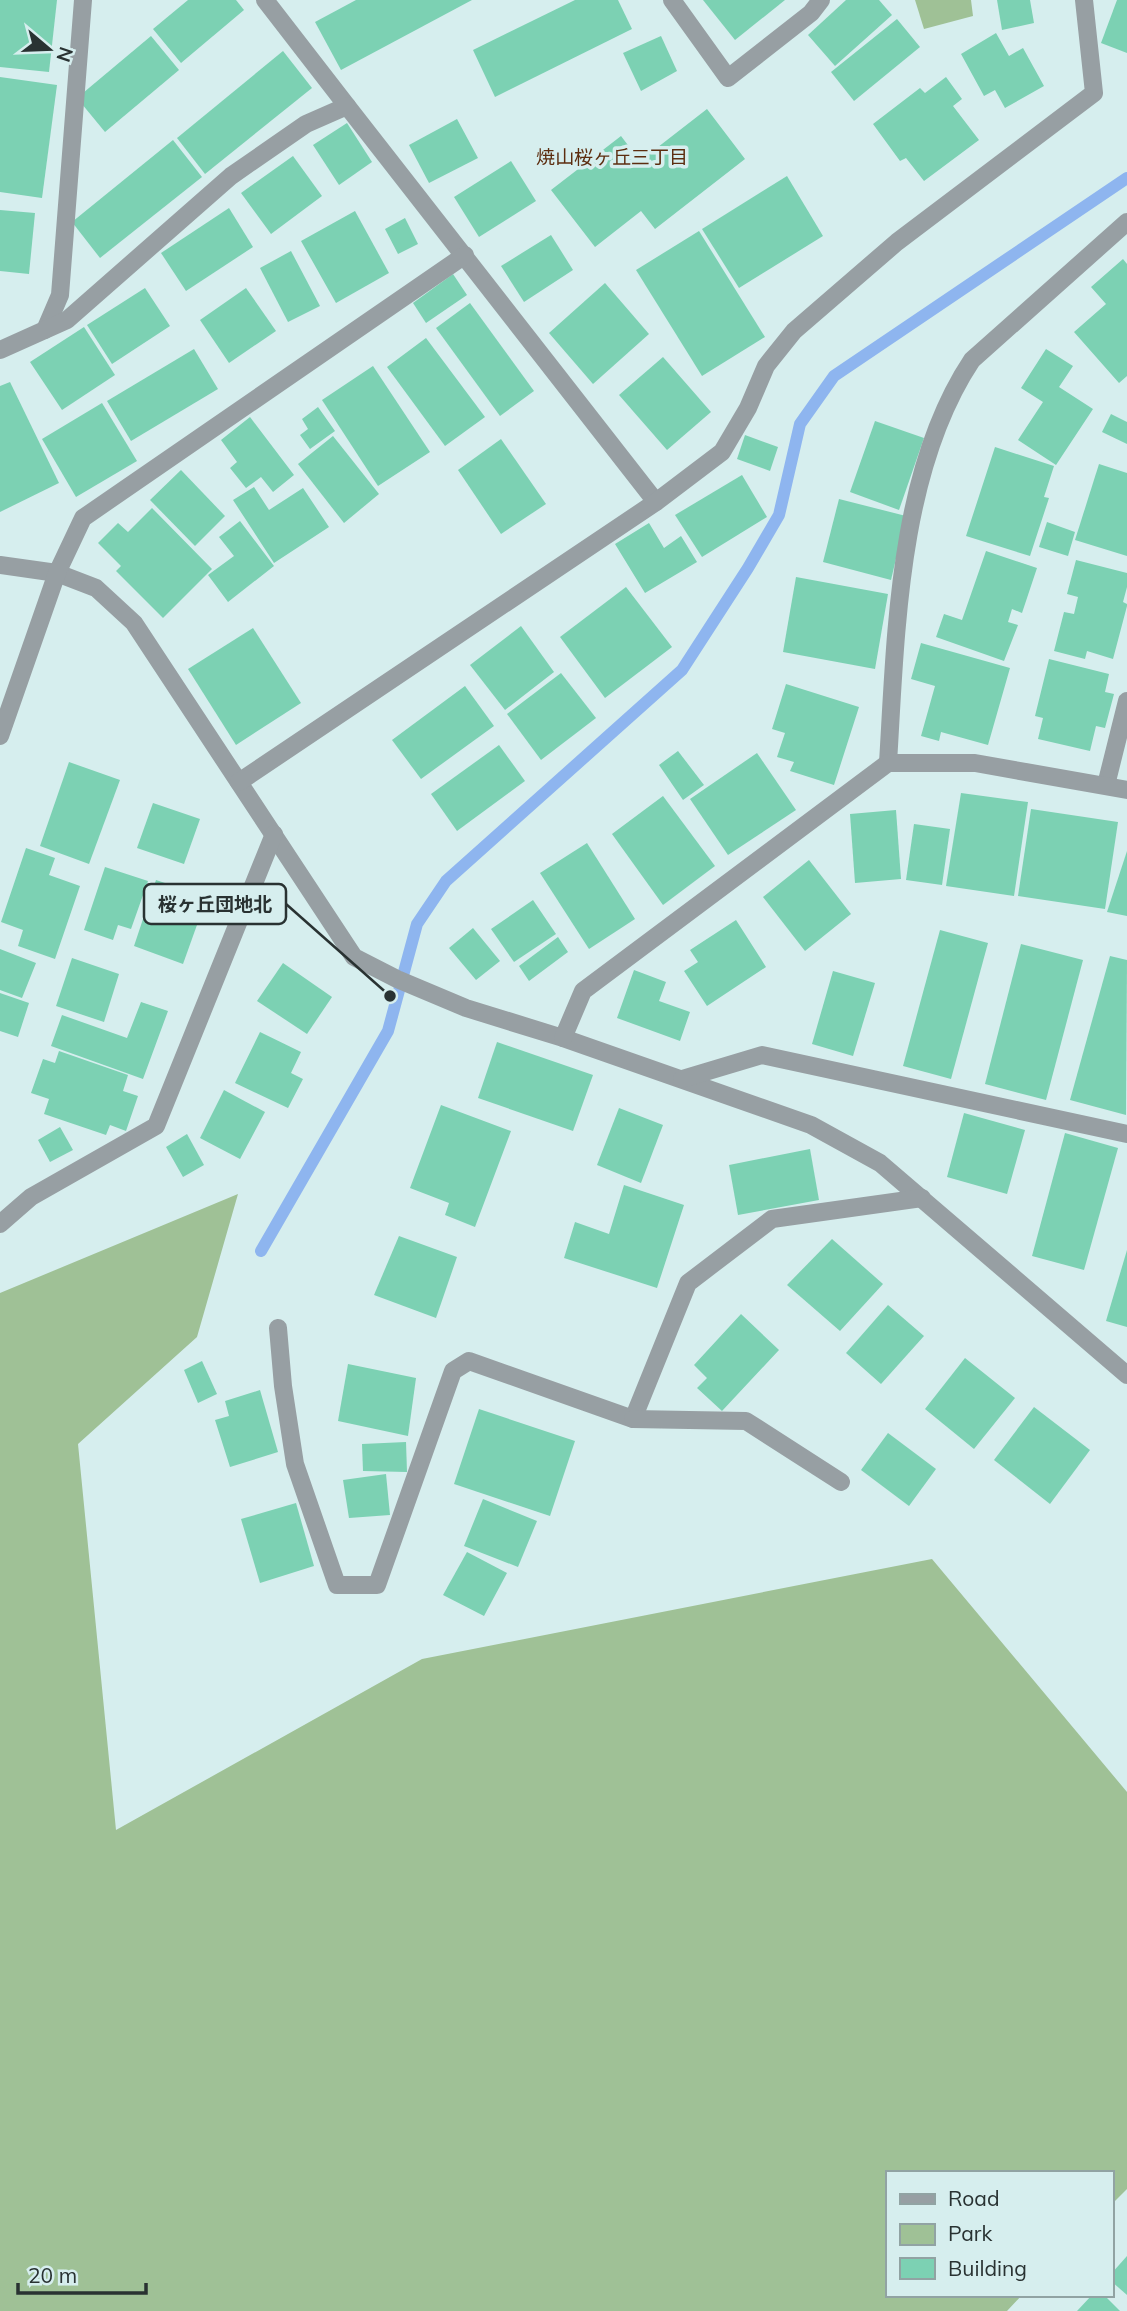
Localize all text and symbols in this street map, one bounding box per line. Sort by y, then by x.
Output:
north arrow [14,14,84,84]
text: N [51,44,79,65]
district label: 焼山桜ヶ丘三丁目 [536,145,688,169]
callout: 桜ヶ丘団地北 [144,884,286,924]
text: 桜ヶ丘団地北 [158,892,272,916]
legend [886,2171,1113,2297]
text: Road [948,2185,999,2211]
text: Park [948,2220,992,2246]
scale bar [18,2252,145,2296]
text: Building [948,2255,1027,2281]
text: 20 m [28,2262,77,2288]

